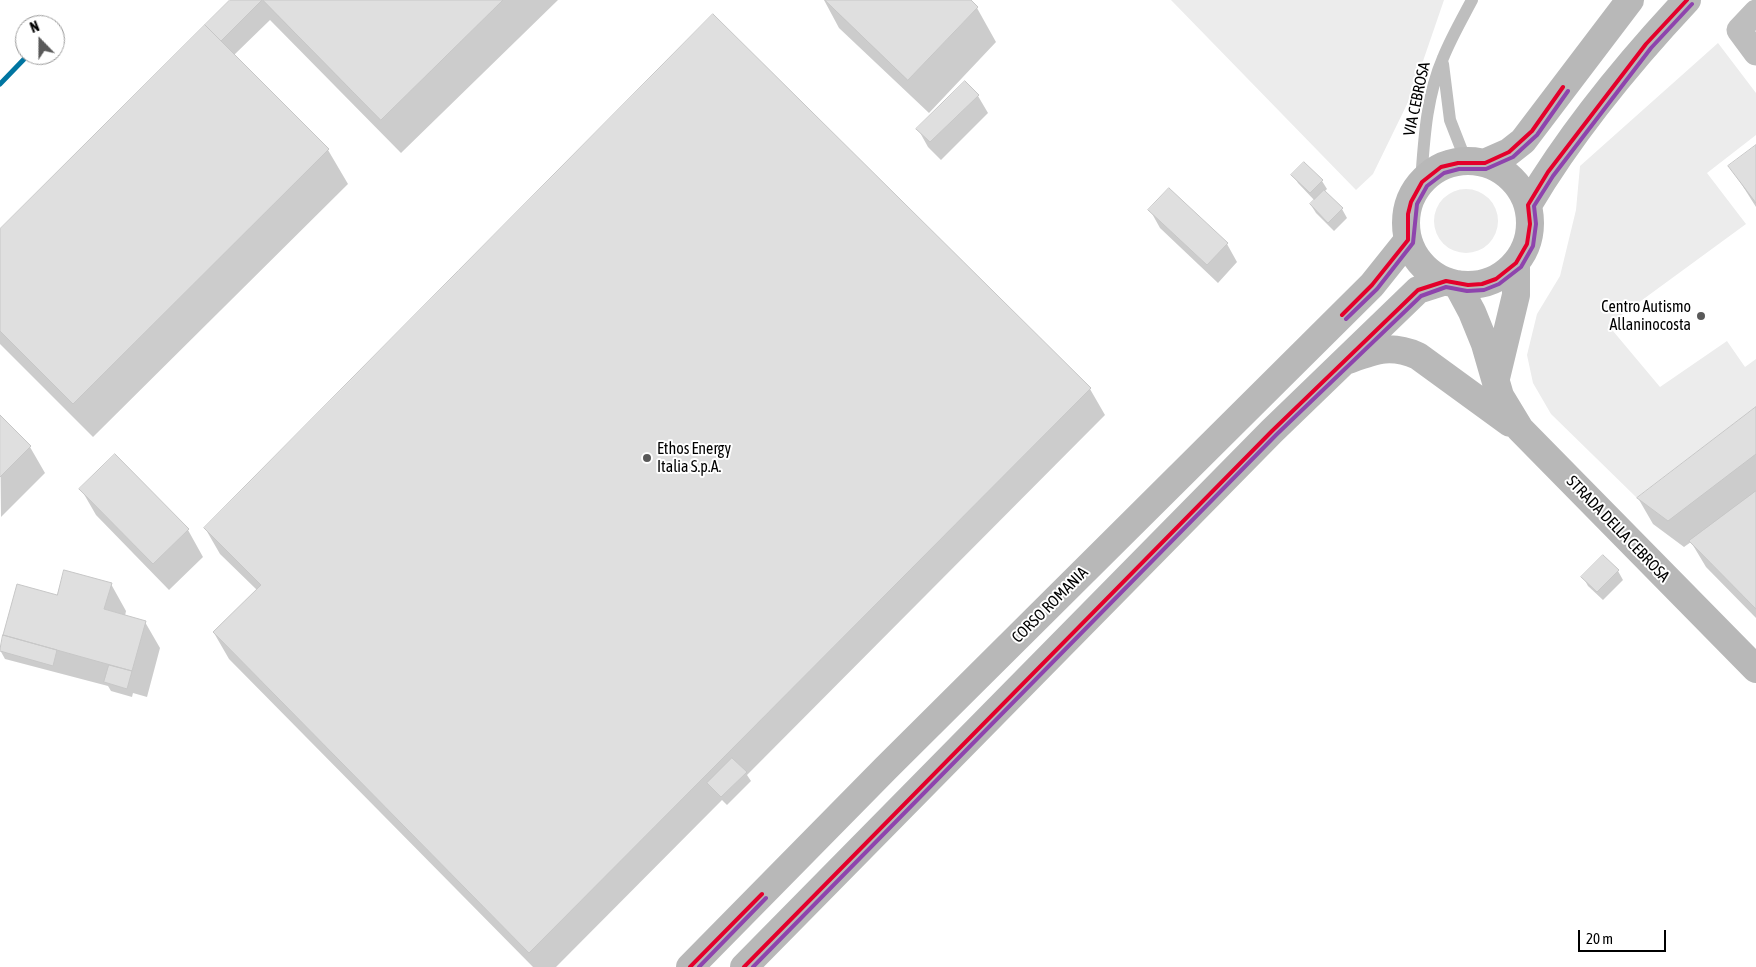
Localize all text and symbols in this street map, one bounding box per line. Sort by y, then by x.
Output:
north arrow [15,15,65,65]
text: N [28,18,42,36]
street label: VIA CEBROSA [1400,60,1434,138]
place label: Centro Autismo Allaninocosta [1601,297,1691,335]
marker: Centro Autismo Allaninocosta [1695,310,1707,322]
place label: Ethos Energy Italia S.p.A. [657,439,731,477]
marker: Ethos Energy Italia S.p.A. [641,452,653,464]
street label: STRADA DELLA CEBROSA [1562,472,1674,586]
street label: CORSO ROMANIA [1008,563,1092,647]
scale bar [1581,920,1668,952]
text: 20 m [1586,930,1613,947]

